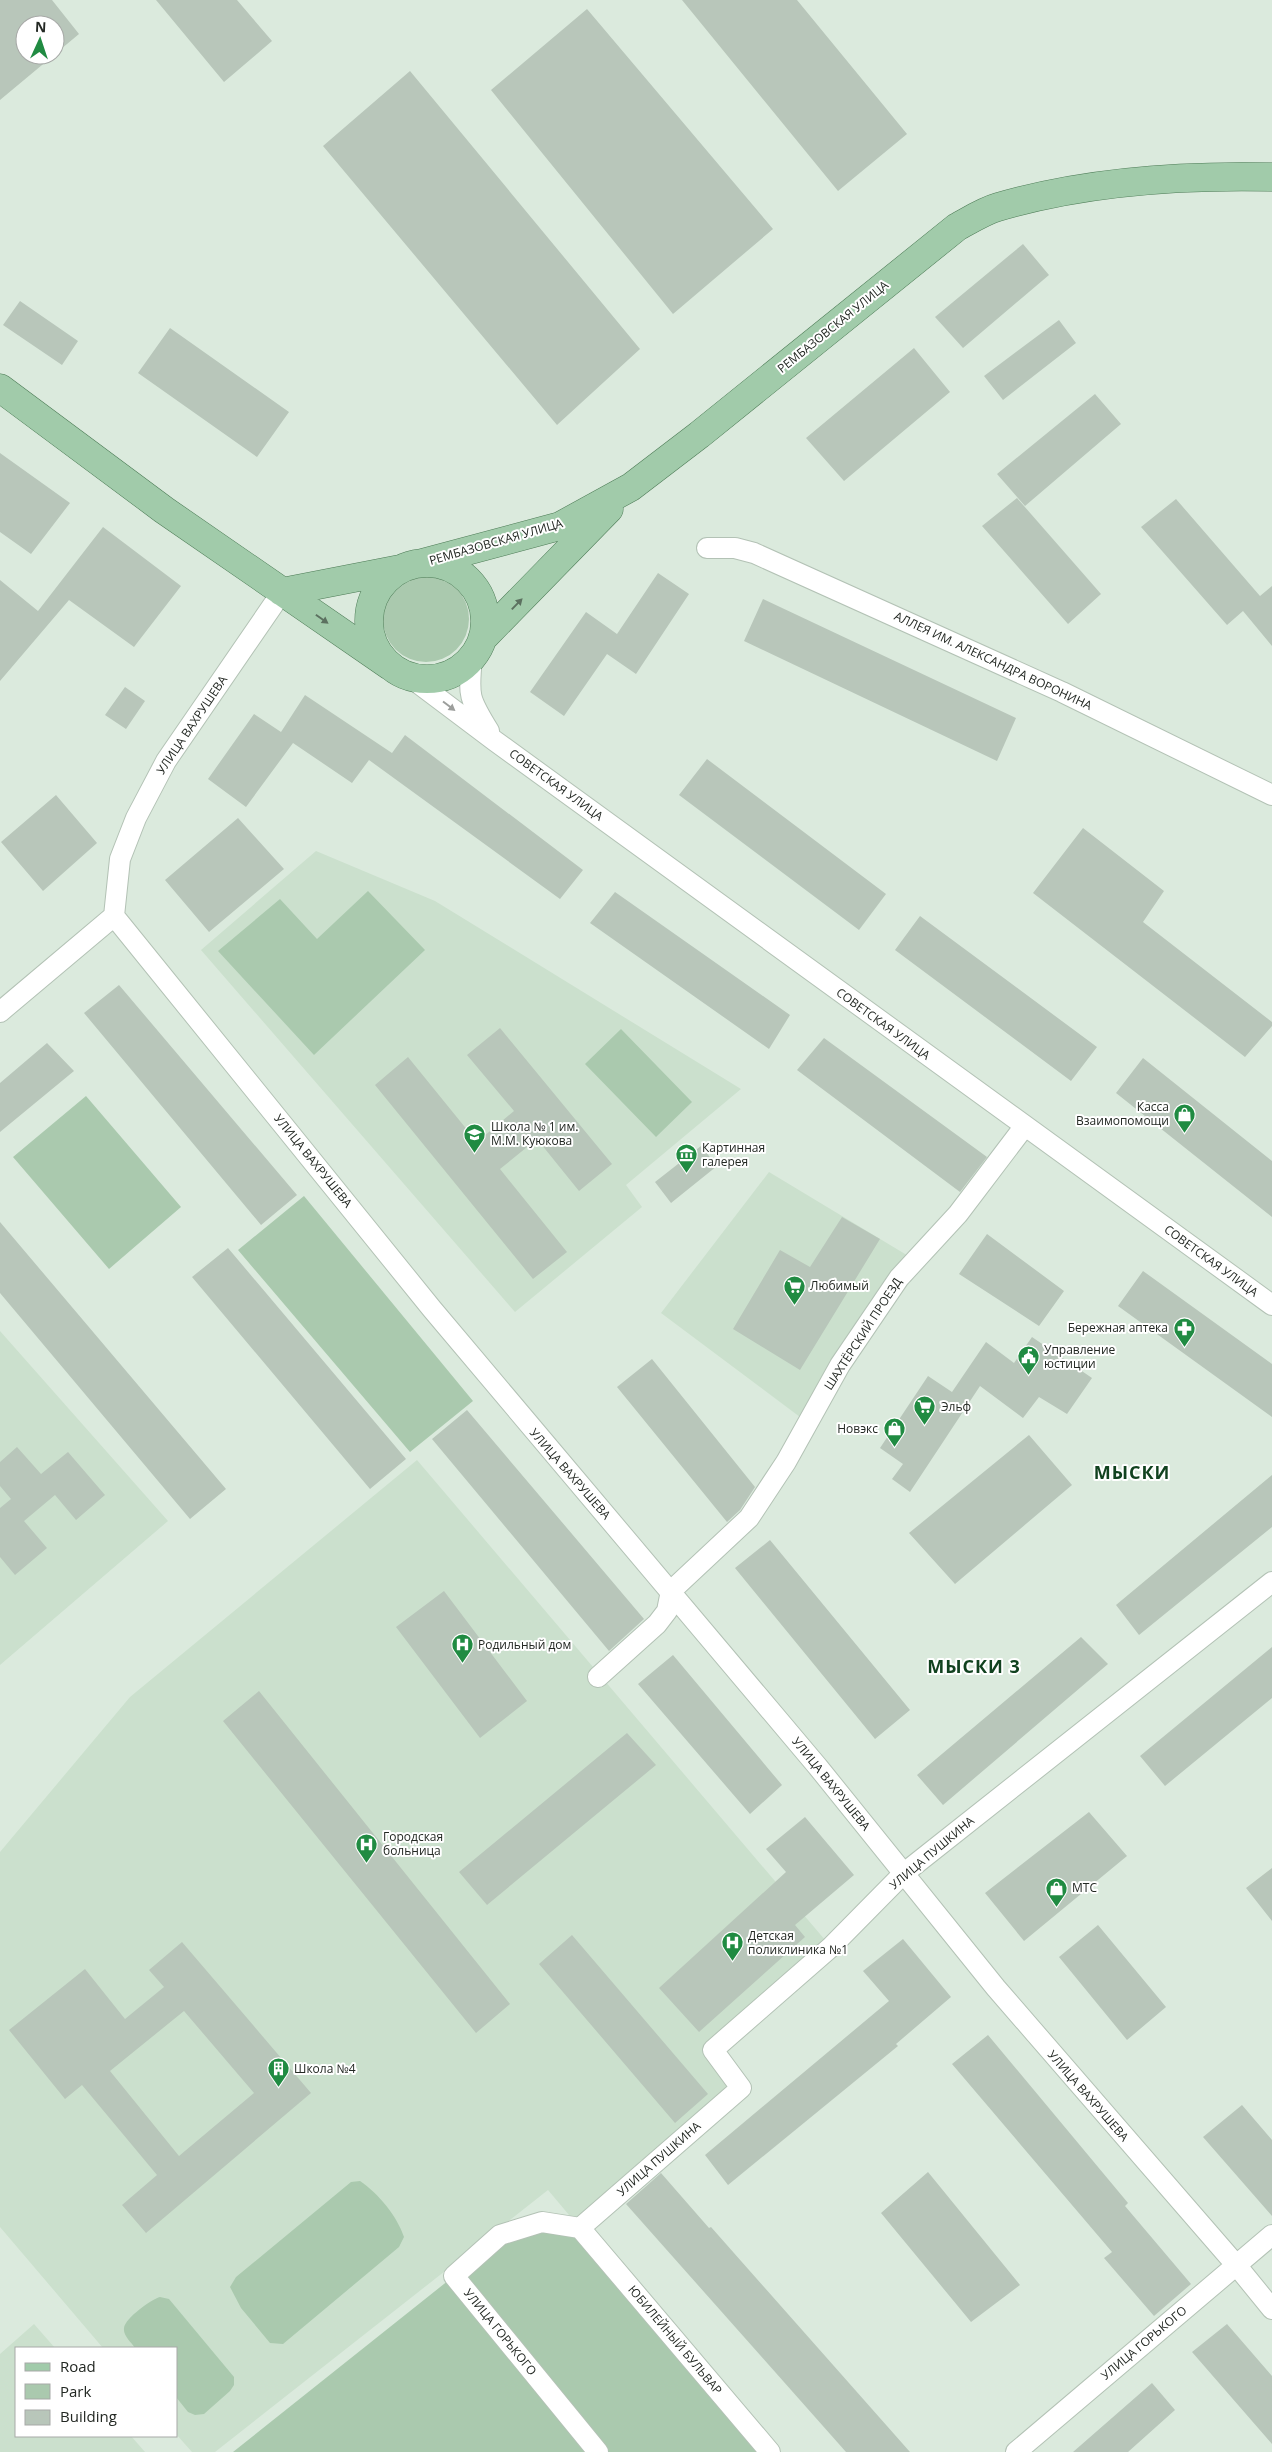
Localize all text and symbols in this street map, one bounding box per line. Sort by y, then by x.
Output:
north arrow [15,15,65,65]
text: N [35,17,47,36]
street label: РЕМБАЗОВСКАЯ УЛИЦА [774,276,892,377]
street label: РЕМБАЗОВСКАЯ УЛИЦА [427,514,565,569]
one-way arrow [511,598,523,610]
street label: АЛЛЕЯ ИМ. АЛЕКСАНДРА ВОРОНИНА [892,607,1095,714]
one-way arrow [316,614,329,624]
street label: УЛИЦА ВАХРУШЕВА [152,672,231,777]
one-way arrow [442,701,456,711]
street label: СОВЕТСКАЯ УЛИЦА [506,745,607,825]
street label: СОВЕТСКАЯ УЛИЦА [833,984,934,1064]
place label: Касса Взаимопомощи [1076,1098,1169,1129]
shop icon: Касса Взаимопомощи [1173,1102,1197,1133]
street label: УЛИЦА ВАХРУШЕВА [270,1110,357,1211]
place label: Школа № 1 им. М.М. Куюкова [491,1118,578,1149]
school or university icon: Школа № 1 им. М.М. Куюкова [463,1122,487,1153]
place label: Картинная галерея [702,1139,765,1170]
museum icon: Картинная галерея [674,1143,698,1174]
street label: СОВЕТСКАЯ УЛИЦА [1161,1221,1262,1301]
supermarket icon: Любимый [782,1274,806,1305]
street label: ШАХТЁРСКИЙ ПРОЕЗД [820,1274,905,1393]
place label: Любимый [810,1277,869,1294]
pharmacy icon: Бережная аптека [1172,1316,1196,1347]
place label: Бережная аптека [1068,1319,1168,1336]
place label: Управление юстиции [1044,1341,1116,1372]
public building icon: Управление юстиции [1016,1345,1040,1376]
supermarket icon: Эльф [913,1395,937,1426]
place label: Эльф [941,1398,971,1415]
shop icon: Новэкс [882,1417,906,1448]
place label: Новэкс [837,1420,878,1437]
street label: УЛИЦА ВАХРУШЕВА [526,1424,615,1523]
district label: МЫСКИ [1094,1460,1170,1484]
hospital icon: Родильный дом [450,1633,474,1664]
place label: Родильный дом [478,1636,571,1653]
district label: МЫСКИ 3 [927,1654,1021,1678]
street label: УЛИЦА ВАХРУШЕВА [788,1733,875,1834]
street label: УЛИЦА ПУШКИНА [886,1812,978,1893]
place label: Городская больница [383,1828,443,1859]
hospital icon: Городская больница [355,1832,379,1863]
shop icon: МТС [1044,1876,1068,1907]
place label: МТС [1072,1879,1097,1896]
place label: Детская поликлиника №1 [748,1927,848,1958]
hospital icon: Детская поликлиника №1 [720,1931,744,1962]
street label: УЛИЦА ВАХРУШЕВА [1044,2046,1133,2145]
building icon: Школа №4 [266,2057,290,2088]
place label: Школа №4 [294,2060,356,2077]
street label: УЛИЦА ПУШКИНА [613,2117,705,2200]
street label: ЮБИЛЕЙНЫЙ БУЛЬВАР [625,2281,726,2398]
street label: УЛИЦА ГОРЬКОГО [460,2285,541,2379]
street label: УЛИЦА ГОРЬКОГО [1097,2302,1190,2384]
legend [15,2347,178,2437]
text: Road [60,2356,96,2376]
text: Park [60,2381,91,2401]
text: Building [60,2406,117,2426]

